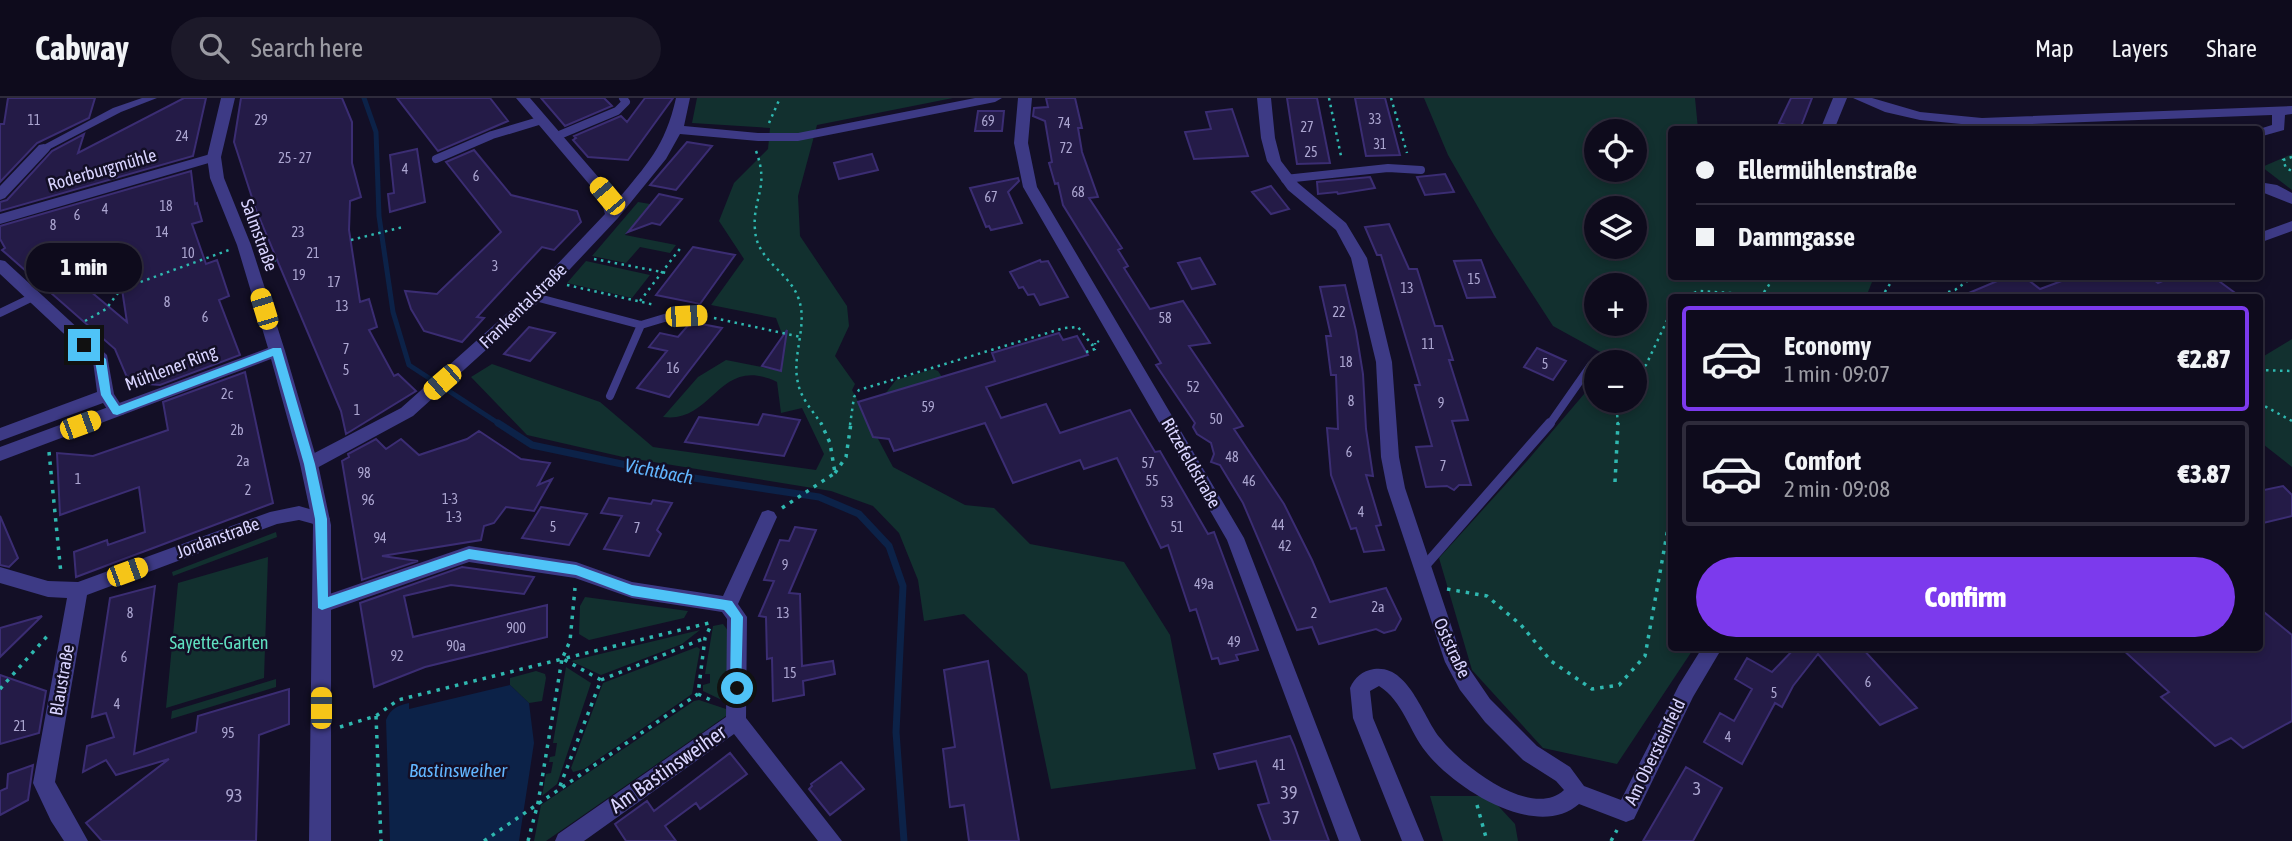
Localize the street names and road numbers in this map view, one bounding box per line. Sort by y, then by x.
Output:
street label: Roderburgmühle [45,144,159,195]
street label: Salmstraße [237,196,282,274]
street label: Frankentalstraße [475,259,571,353]
street label: Mühlener Ring [122,340,220,395]
street label: Ritzefeldstraße [1157,414,1226,512]
street label: Jordanstraße [174,513,262,562]
street label: Oststraße [1430,615,1475,681]
street label: Blaustraße [45,643,78,717]
street label: Am Obersteinfeld [1620,695,1689,808]
street label: Am Bastinsweiher [605,719,731,817]

